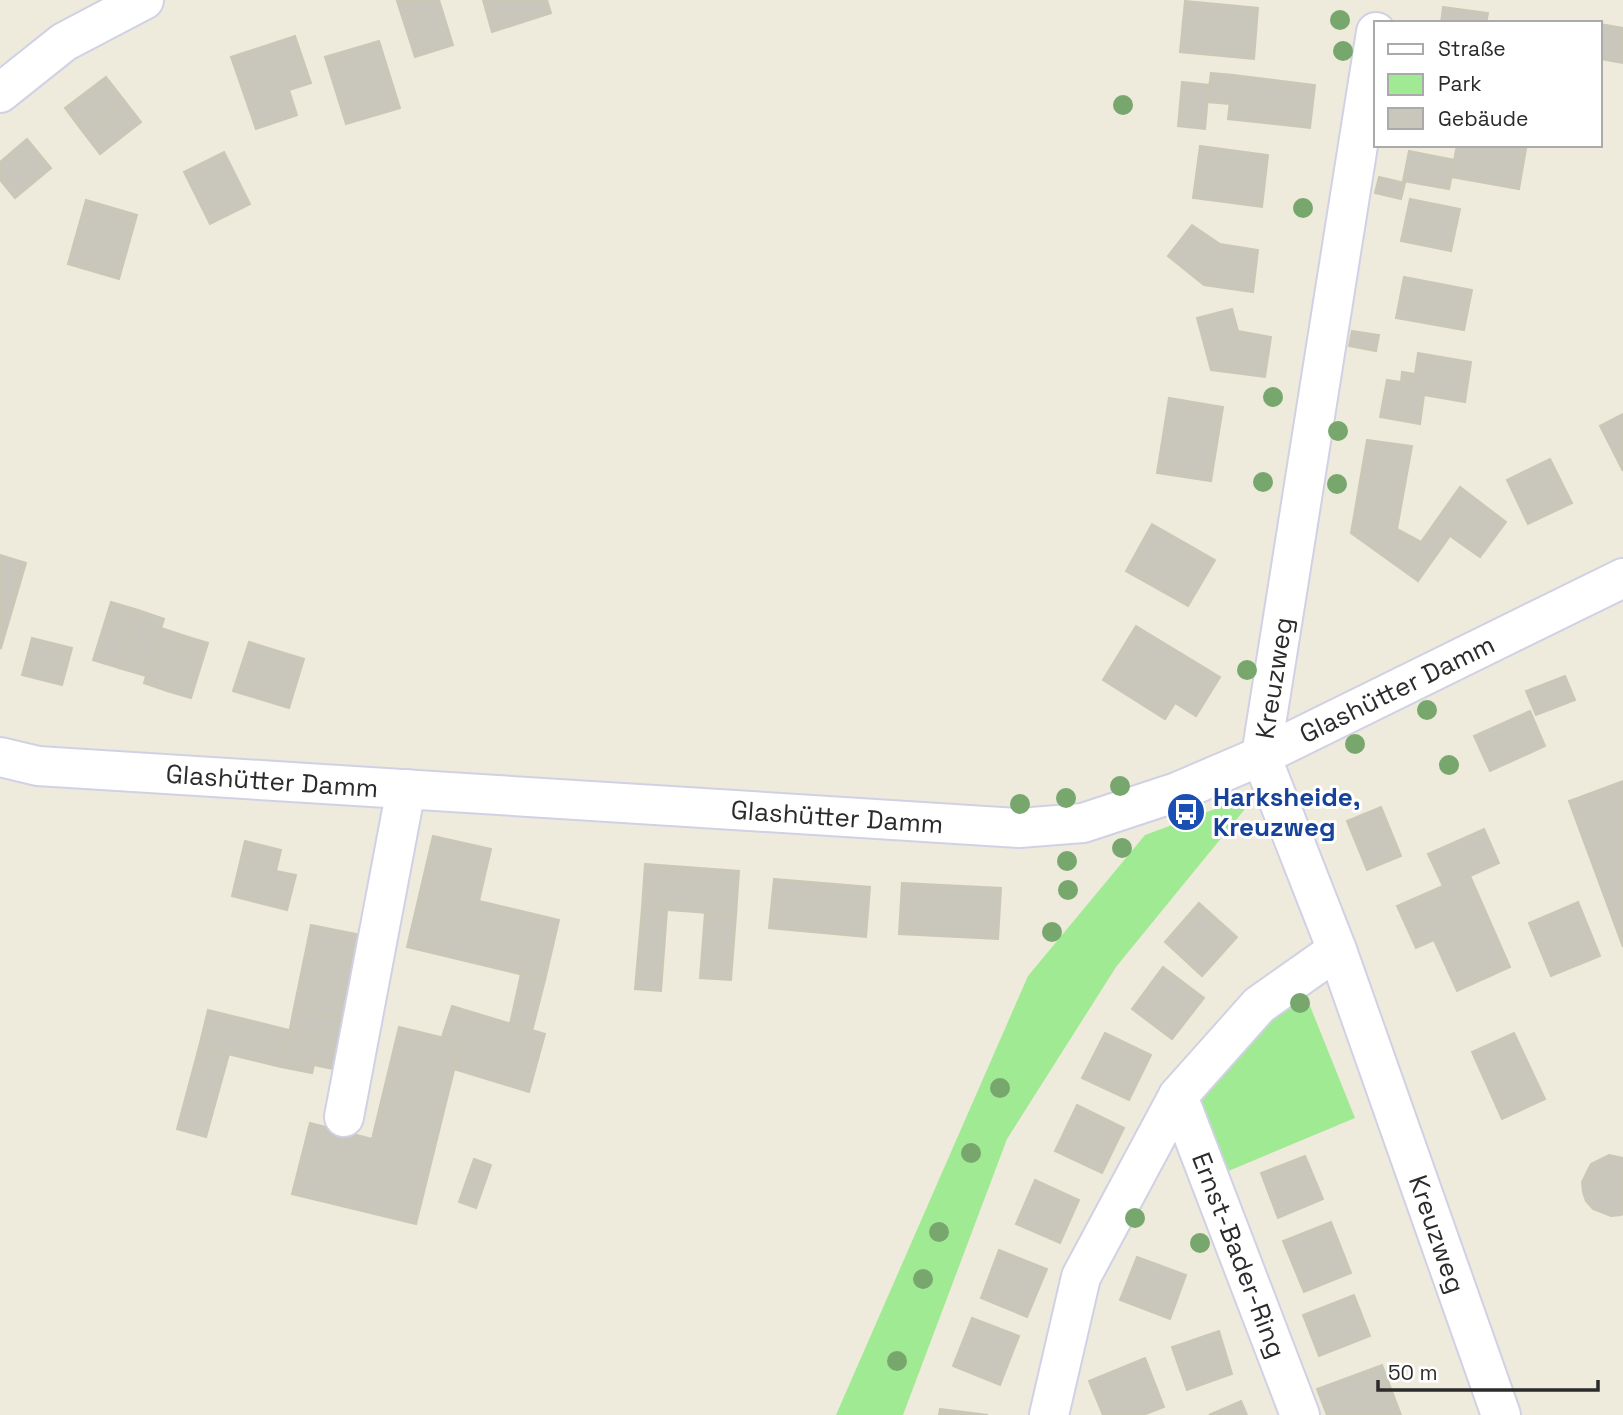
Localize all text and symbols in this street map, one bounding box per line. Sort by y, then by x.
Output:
legend [1374,21,1602,147]
text: Straße [1438,35,1506,62]
text: Park [1438,70,1482,97]
text: Gebäude [1438,105,1528,132]
street label: Kreuzweg [1248,615,1300,741]
street label: Glashütter Damm [1294,627,1500,751]
street label: Glashütter Damm [165,757,379,805]
place label: Harksheide, Kreuzweg [1213,780,1360,844]
bus stop icon: Harksheide, Kreuzweg [1165,791,1207,833]
street label: Glashütter Damm [730,793,944,841]
street label: Ernst-Bader-Ring [1184,1147,1294,1363]
street label: Kreuzweg [1401,1170,1473,1298]
scale bar [1378,1348,1598,1392]
text: 50 m [1388,1359,1438,1386]

